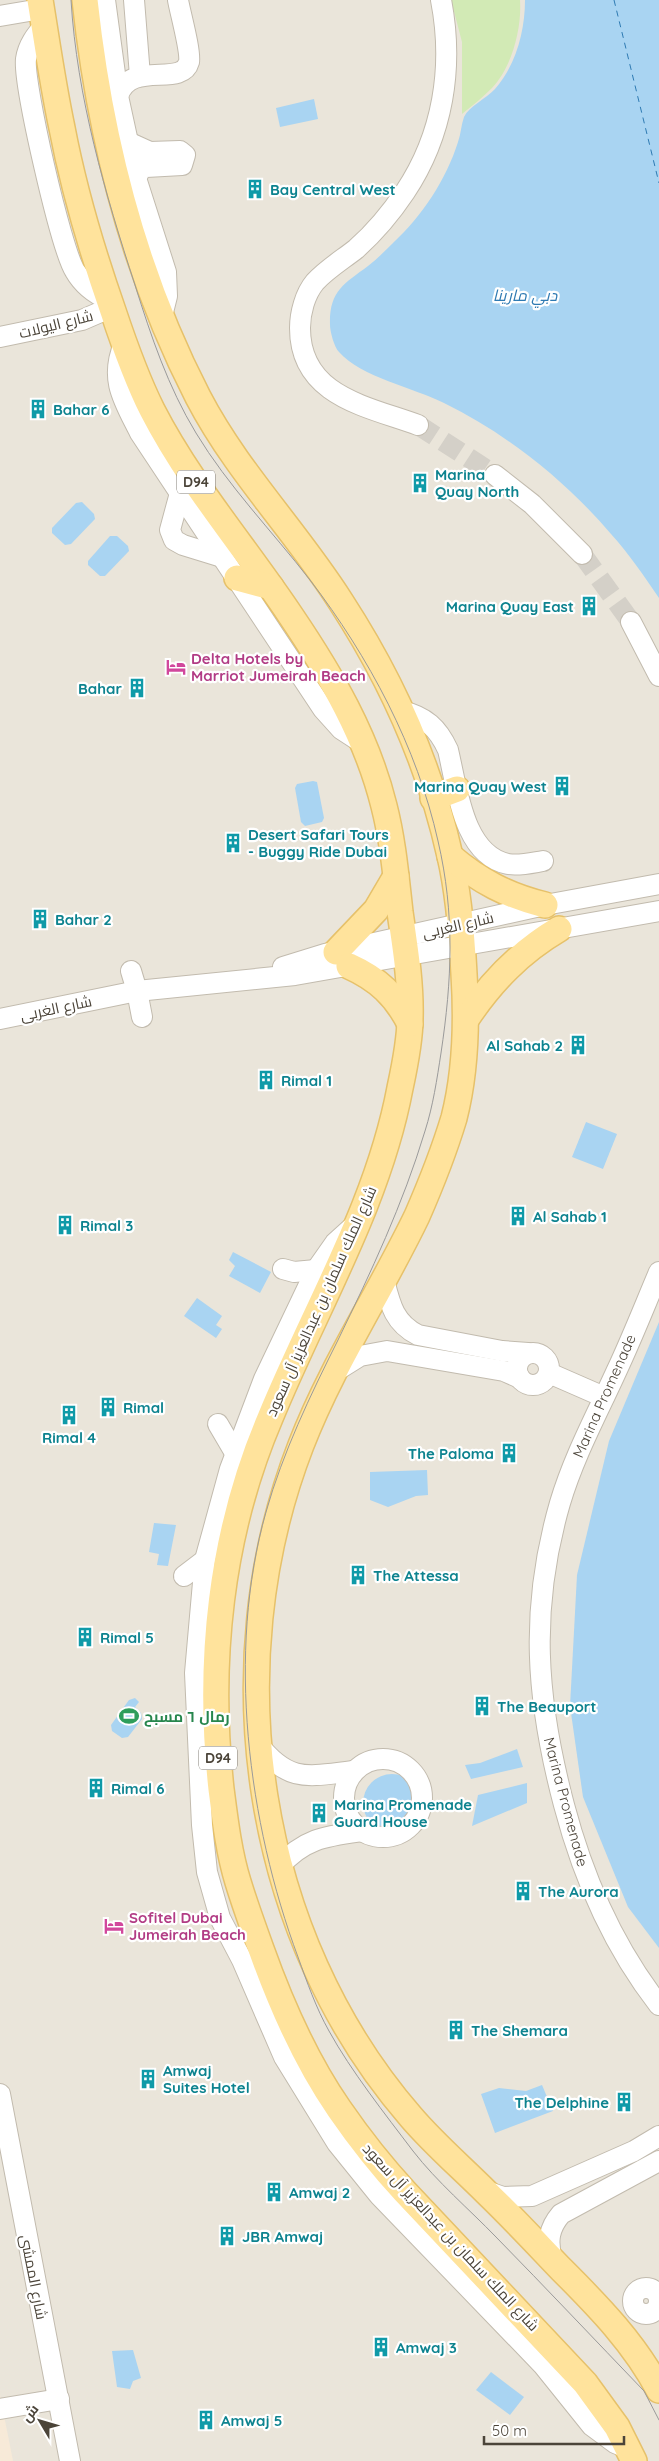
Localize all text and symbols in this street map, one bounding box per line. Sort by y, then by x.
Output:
building icon: Bay Central West [244,178,266,200]
place label: Bay Central West [270,180,396,199]
water label: دبي مارينا [493,285,559,308]
street label: شارع اليولات [17,306,96,344]
building icon: Bahar 6 [27,398,49,420]
place label: Bahar 6 [53,400,109,419]
place label: Marina Quay North [435,465,519,501]
road number: D94 [177,471,215,494]
building icon: Marina Quay North [409,472,431,494]
building icon: Marina Quay East [578,595,600,617]
place label: Marina Quay East [446,597,574,616]
place label: Delta Hotels by Marriot Jumeirah Beach [191,649,366,685]
hotel icon: Delta Hotels by Marriot Jumeirah Beach [165,656,187,678]
building icon: Bahar [126,677,148,699]
place label: Bahar [78,679,122,698]
building icon: Marina Quay West [551,775,573,797]
place label: Marina Quay West [414,777,547,796]
place label: Desert Safari Tours - Buggy Ride Dubai [248,825,389,861]
building icon: Desert Safari Tours - Buggy Ride Dubai [222,832,244,854]
building icon: Bahar 2 [29,908,51,930]
street label: شارع الغربى [420,908,496,944]
place label: Bahar 2 [55,910,112,929]
street label: شارع الغربى [19,991,94,1027]
building icon: Al Sahab 2 [567,1034,589,1056]
place label: Al Sahab 2 [486,1036,563,1055]
building icon: Rimal 1 [255,1069,277,1091]
place label: Rimal 1 [281,1071,332,1090]
street label: شارع الملك سلمان بن عبدالعزيز آل سعود [261,1183,382,1420]
building icon: Al Sahab 1 [507,1205,529,1227]
place label: Al Sahab 1 [533,1207,607,1226]
building icon: Rimal 3 [54,1214,76,1236]
place label: Rimal 3 [80,1216,133,1235]
street label: Marina Promenade [568,1331,640,1461]
building icon: Rimal [97,1396,119,1418]
place label: Rimal [123,1398,164,1417]
building icon: Rimal 4 [58,1404,80,1426]
place label: Rimal 4 [42,1428,96,1447]
building icon: The Paloma [498,1442,520,1464]
place label: The Paloma [408,1444,494,1463]
building icon: The Attessa [347,1564,369,1586]
place label: The Attessa [373,1566,459,1585]
building icon: Rimal 5 [74,1626,96,1648]
place label: Rimal 5 [100,1628,154,1647]
building icon: The Beauport [471,1695,493,1717]
place label: The Beauport [497,1697,596,1716]
sports icon: رمال ٦ مسبح [118,1705,140,1727]
place label: رمال ٦ مسبح [144,1707,230,1727]
street label: Marina Promenade [540,1735,592,1869]
road number: D94 [199,1746,237,1770]
building icon: Rimal 6 [85,1777,107,1799]
place label: Rimal 6 [111,1779,165,1798]
place label: Marina Promenade Guard House [334,1795,472,1831]
building icon: Marina Promenade Guard House [308,1802,330,1824]
building icon: The Aurora [512,1880,534,1902]
place label: The Aurora [538,1882,619,1901]
place label: Sofitel Dubai Jumeirah Beach [129,1908,246,1944]
hotel icon: Sofitel Dubai Jumeirah Beach [103,1915,125,1937]
building icon: The Shemara [445,2019,467,2041]
place label: The Shemara [471,2021,568,2040]
place label: Amwaj Suites Hotel [163,2061,250,2097]
building icon: Amwaj Suites Hotel [137,2068,159,2090]
building icon: The Delphine [613,2091,635,2113]
place label: The Delphine [514,2093,609,2112]
street label: شارع الملك سلمان بن عبدالعزيز آل سعود [357,2139,543,2336]
building icon: Amwaj 2 [263,2181,285,2203]
place label: Amwaj 2 [289,2183,350,2202]
building icon: JBR Amwaj [216,2225,238,2247]
place label: JBR Amwaj [242,2227,323,2246]
street label: شارع الممشى [14,2233,52,2322]
building icon: Amwaj 3 [370,2336,392,2358]
place label: Amwaj 3 [396,2338,457,2357]
north arrow [15,2396,65,2446]
text: ش [17,2400,42,2426]
building icon: Amwaj 5 [195,2409,217,2431]
place label: Amwaj 5 [221,2411,282,2430]
scale bar [484,2414,624,2446]
text: 50 m [492,2421,527,2440]

